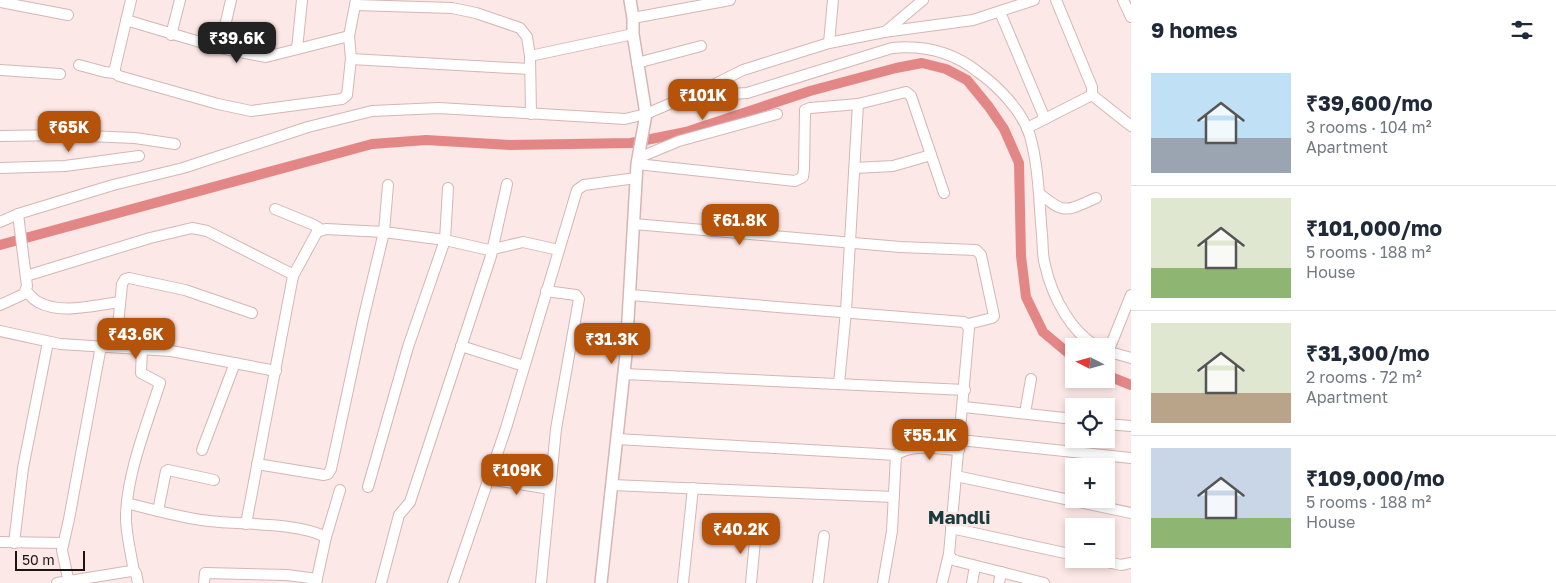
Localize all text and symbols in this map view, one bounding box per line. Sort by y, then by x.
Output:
icon: filters [1508,16,1536,44]
text: 9 homes [1151,17,1237,43]
pin: ₹39.6K [196,22,278,64]
text: ₹39.6K [209,28,265,48]
pin: ₹101K [668,78,738,121]
text: ₹101K [679,85,727,105]
text: ₹39,600/mo [1306,90,1433,116]
icon: home [1191,93,1251,153]
pin: ₹65K [39,110,99,153]
text: ₹65K [49,117,89,137]
text: 3 rooms · 104 m² [1306,117,1431,137]
text: Apartment [1306,137,1388,157]
pin: ₹61.8K [699,204,781,246]
text: ₹61.8K [713,210,767,230]
text: ₹101,000/mo [1306,215,1442,241]
icon: home [1191,218,1251,278]
text: 5 rooms · 188 m² [1306,242,1431,262]
text: House [1306,262,1355,282]
pin: ₹43.6K [95,318,177,360]
pin: ₹31.3K [571,322,653,365]
text: ₹43.6K [108,324,164,344]
text: ₹31.3K [585,329,639,349]
north arrow [1065,338,1115,388]
map controls [1065,338,1115,568]
text: ₹31,300/mo [1306,340,1430,366]
icon: home [1191,343,1251,403]
text: 2 rooms · 72 m² [1306,367,1422,387]
text: Apartment [1306,387,1388,407]
button: locate [1065,398,1115,448]
pin: ₹55.1K [889,418,971,461]
text: ₹55.1K [903,425,957,445]
pin: ₹109K [482,454,552,496]
button: + [1065,458,1115,508]
text: ₹109K [492,460,542,480]
text: ₹109,000/mo [1306,465,1445,491]
icon: home [1191,468,1251,528]
text: 5 rooms · 188 m² [1306,492,1431,512]
district label: Mandli [928,505,990,528]
pin: ₹40.2K [700,512,782,555]
text: House [1306,512,1355,532]
button: − [1065,518,1115,568]
text: ₹40.2K [713,519,769,539]
scale bar [15,548,85,571]
text: 50 m [22,551,55,568]

